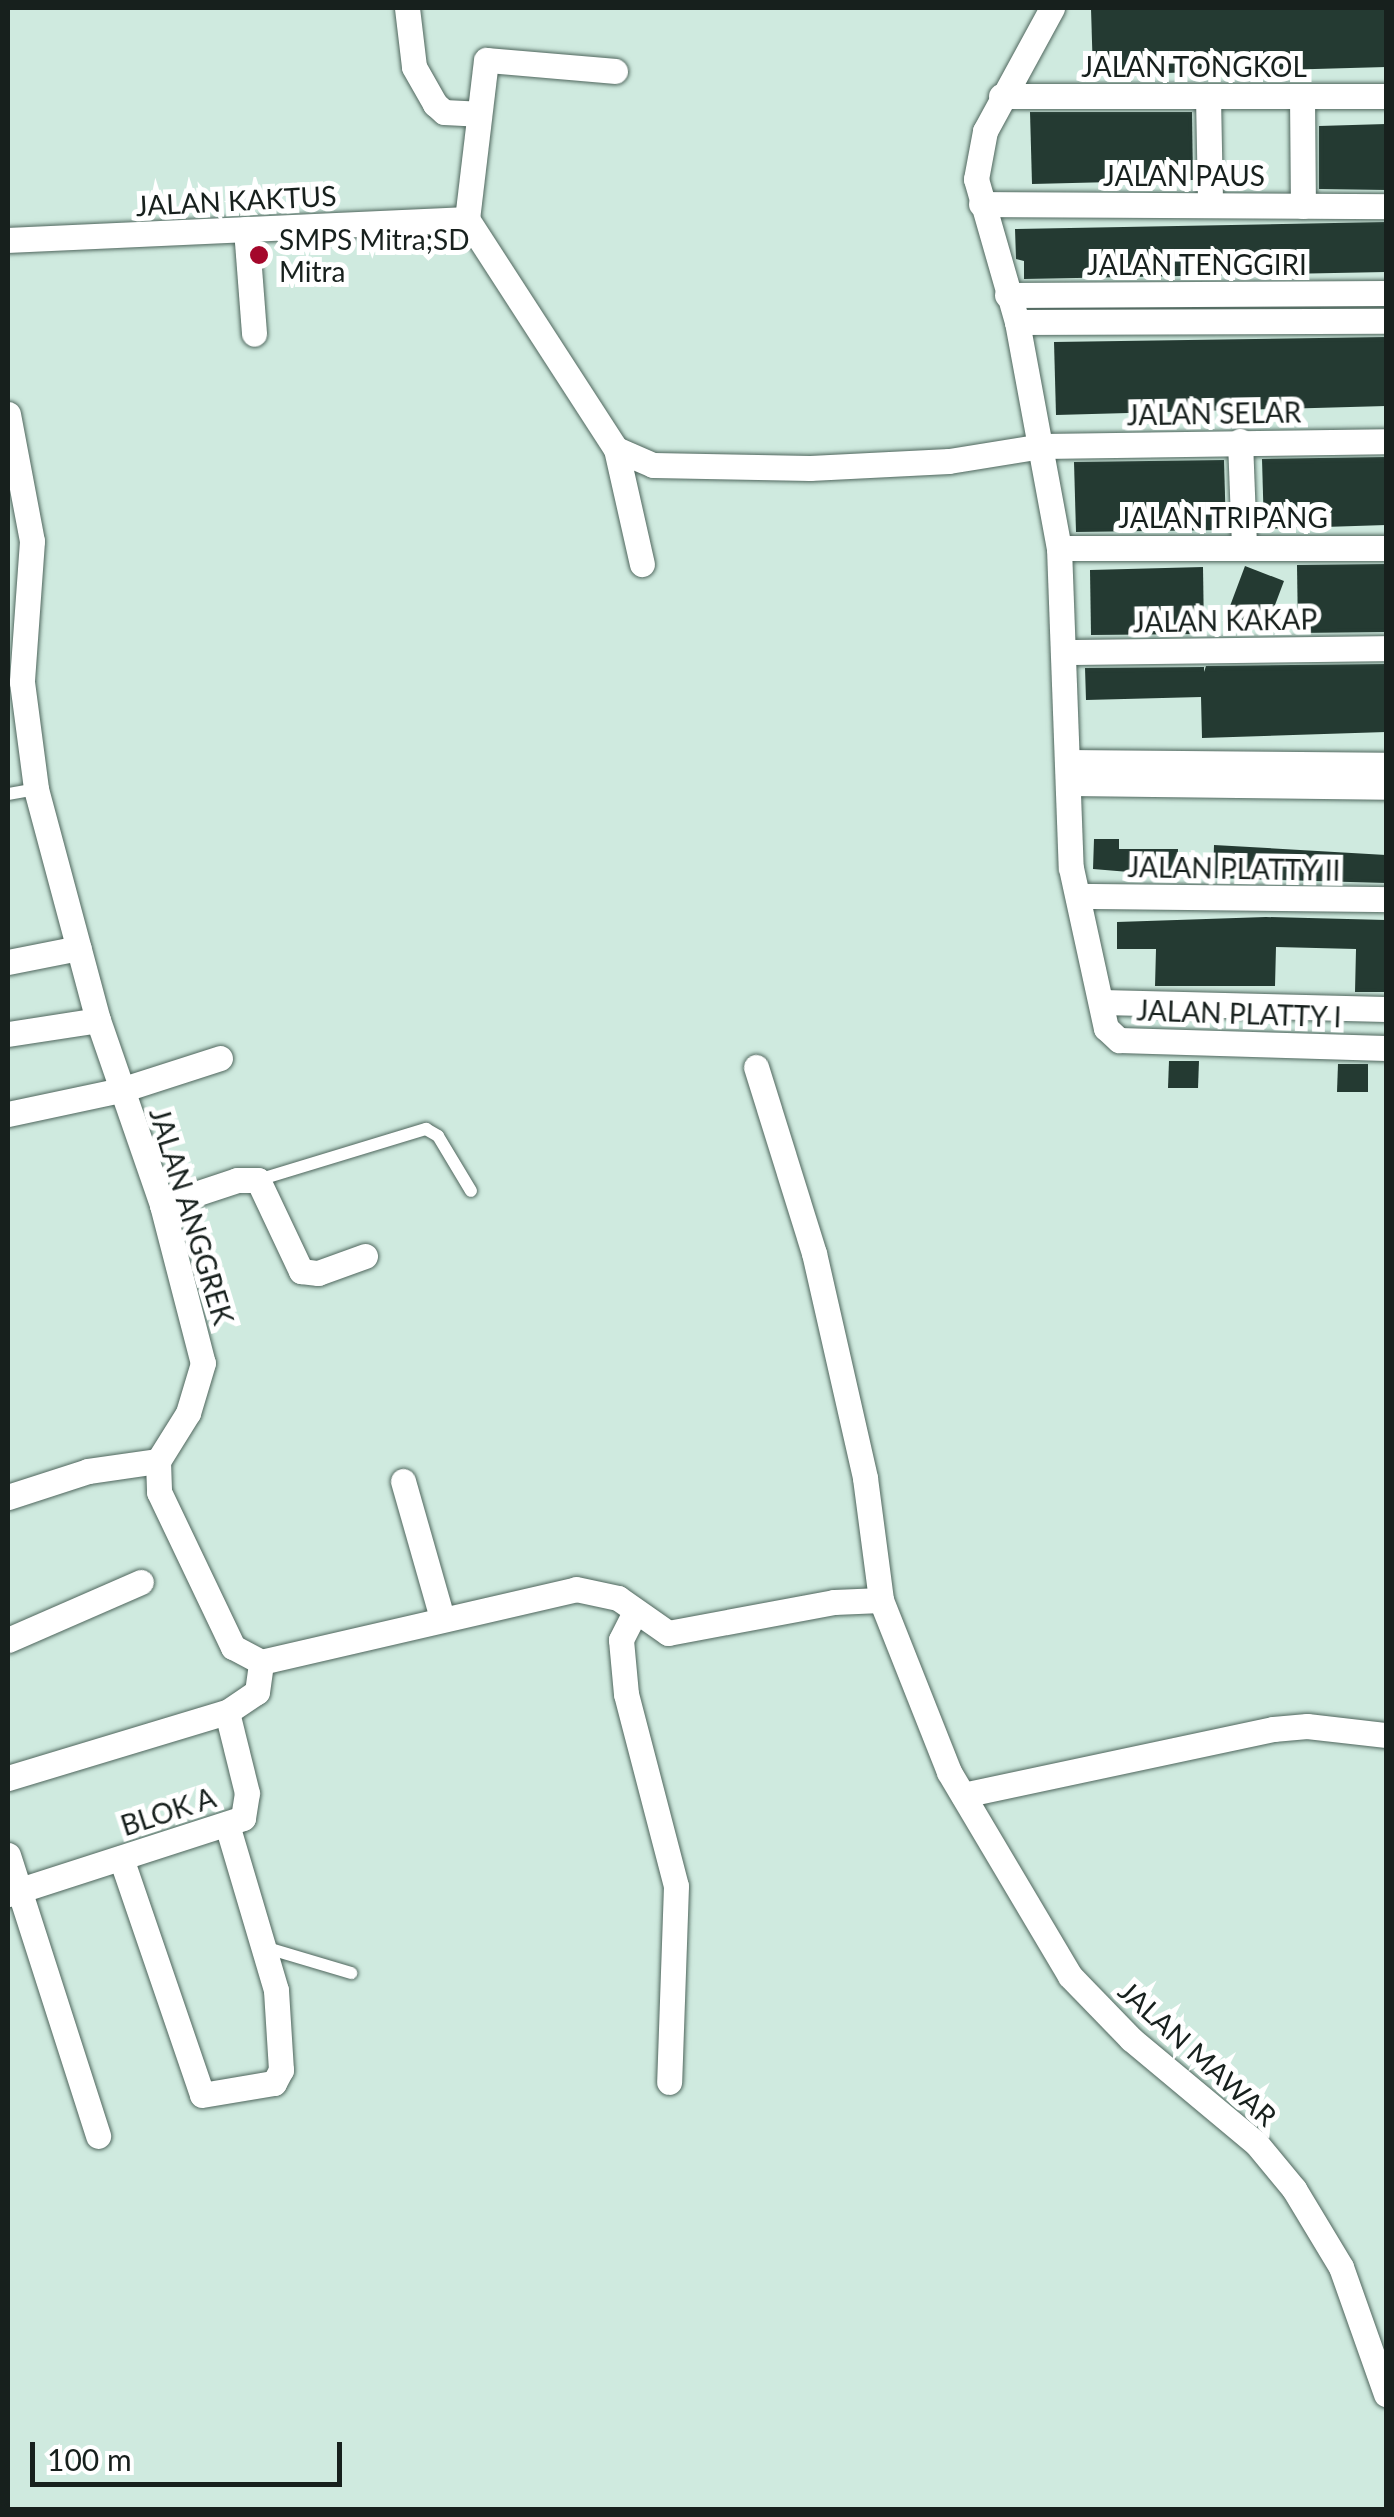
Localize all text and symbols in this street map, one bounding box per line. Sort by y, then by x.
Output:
street label: JALAN TONGKOL [1081,49,1307,83]
street label: JALAN PAUS [1103,158,1265,192]
street label: JALAN KAKTUS [135,178,337,222]
place label: SMPS Mitra;SD Mitra [279,222,470,288]
marker: SMPS Mitra;SD Mitra [248,244,270,266]
street label: JALAN TENGGIRI [1087,247,1307,281]
street label: JALAN SELAR [1126,395,1302,431]
street label: JALAN TRIPANG [1118,500,1328,534]
street label: JALAN KAKAP [1133,602,1317,638]
street label: JALAN PLATTY II [1127,849,1341,887]
street label: JALAN PLATTY I [1135,993,1343,1033]
street label: JALAN ANGGREK [143,1103,241,1329]
street label: BLOK A [116,1780,220,1842]
street label: JALAN MAWAR [1112,1973,1284,2133]
scale bar [35,2422,348,2484]
text: 100 m [47,2441,132,2477]

